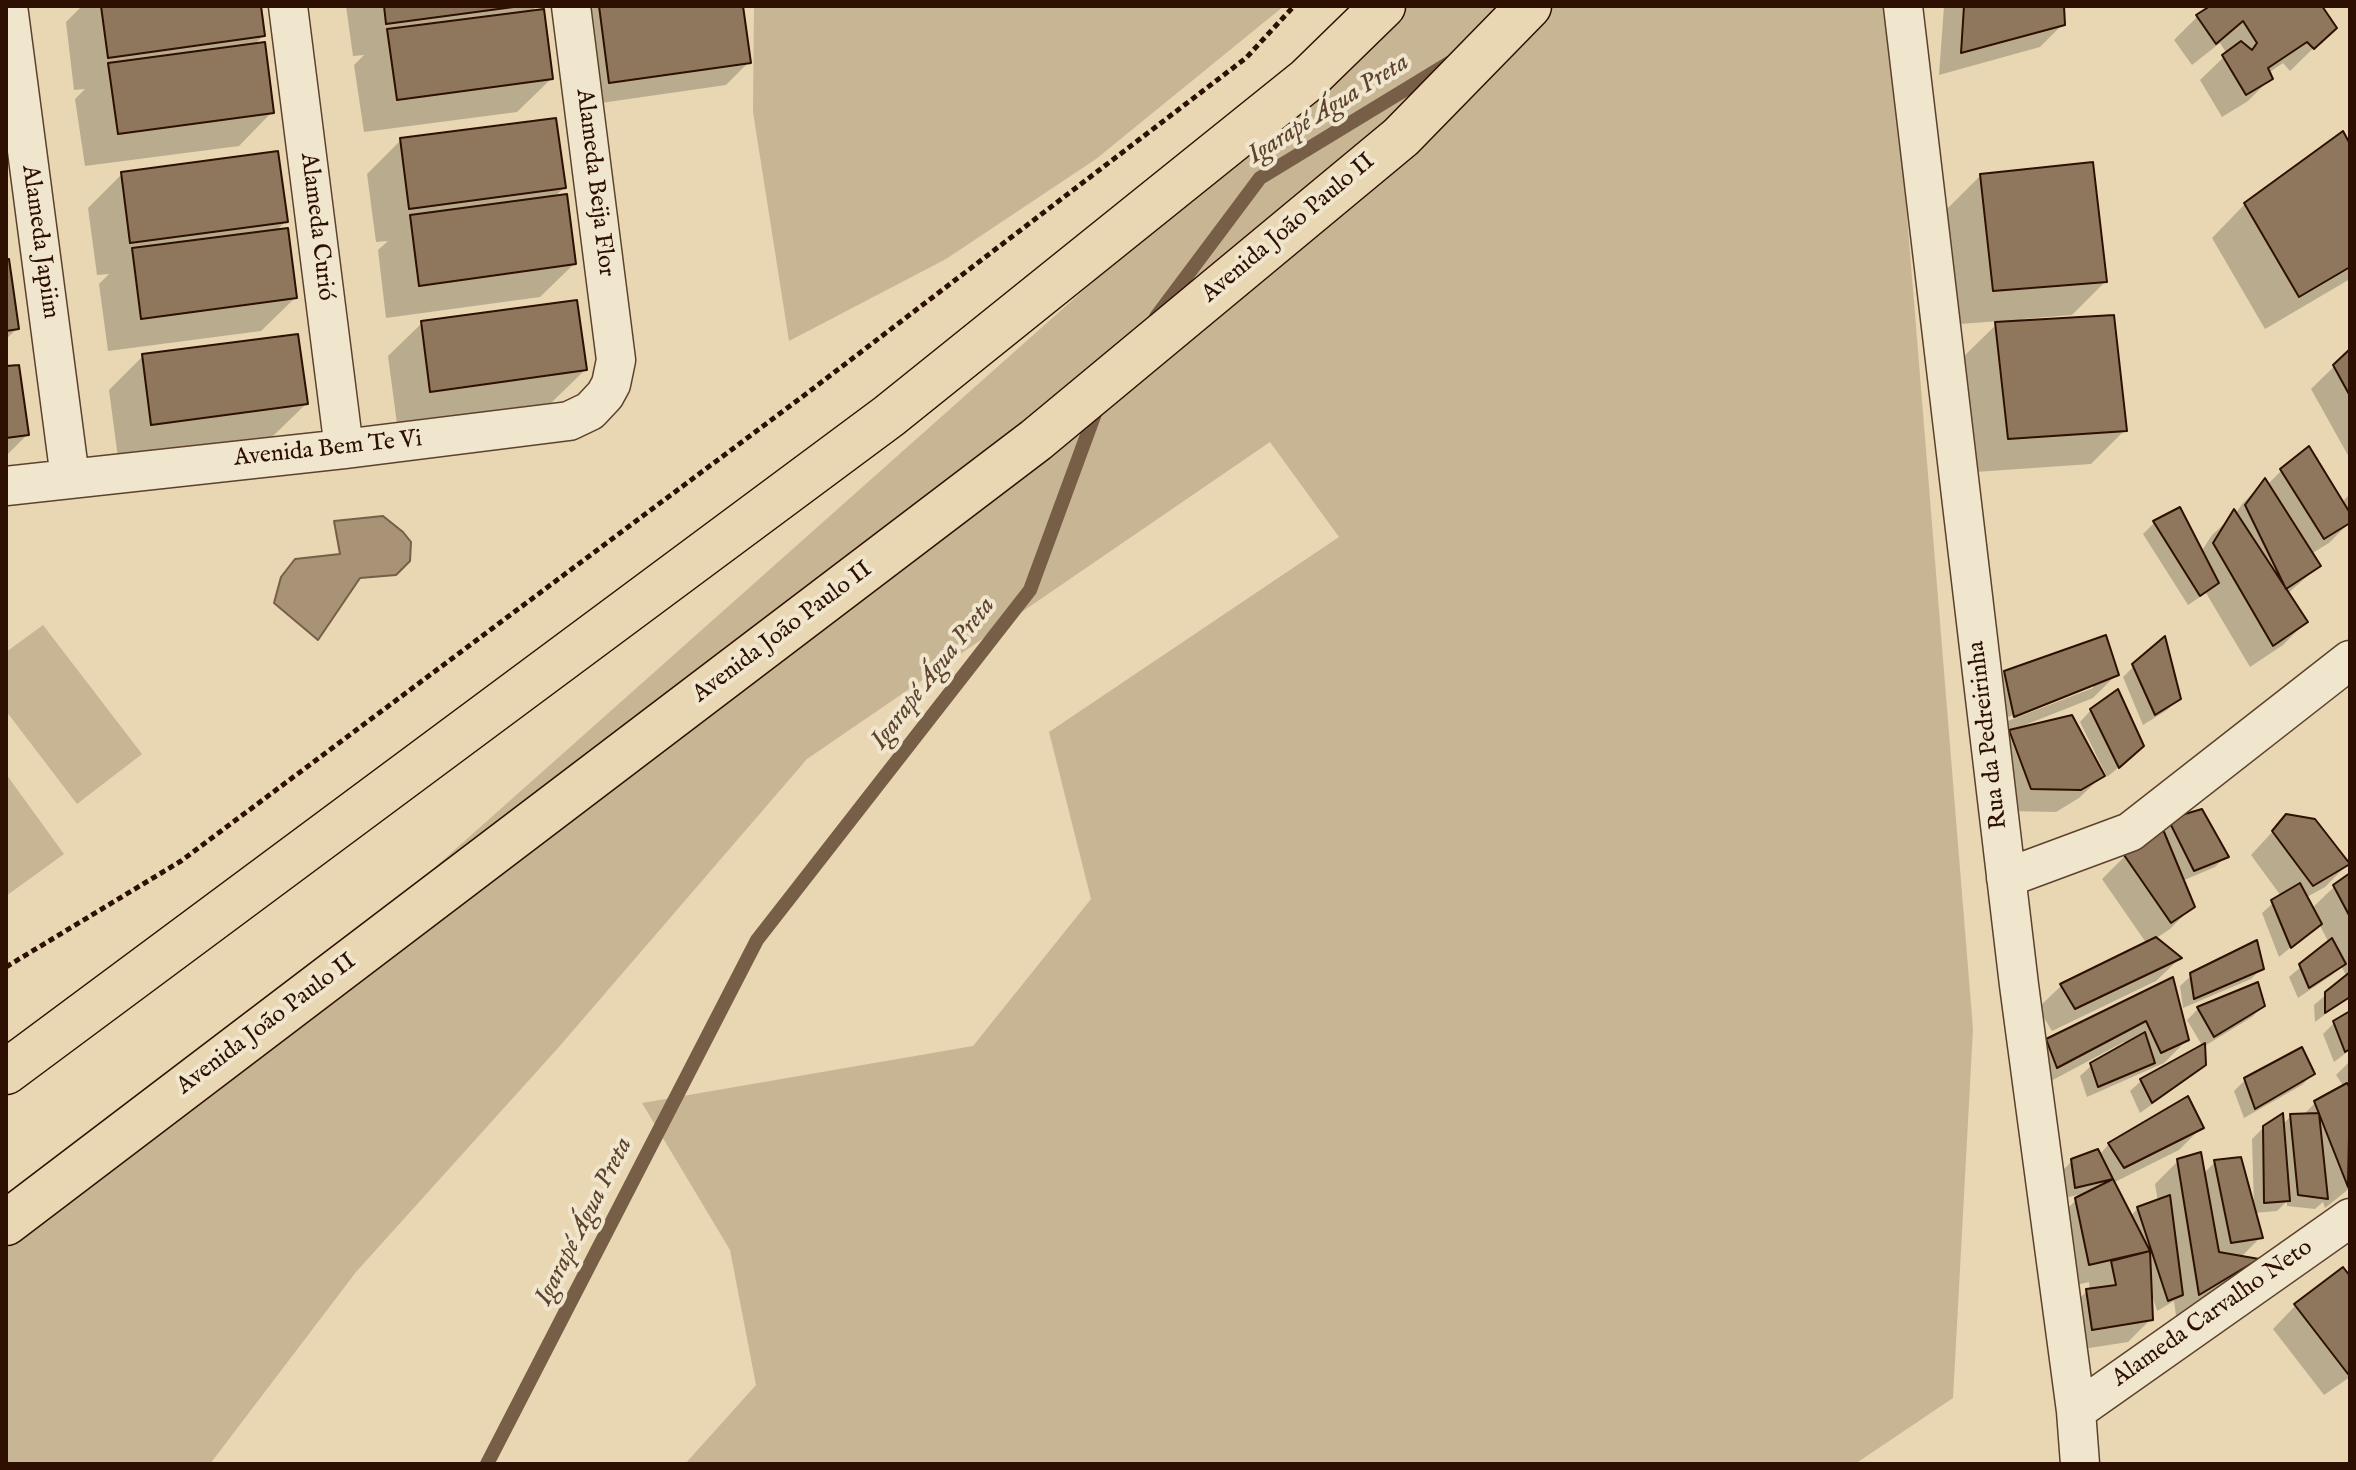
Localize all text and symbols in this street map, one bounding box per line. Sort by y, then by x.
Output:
water label: Igarapé Água Preta [1243,48,1415,172]
street label: Alameda Beija Flor [568,87,620,279]
street label: Avenida João Paulo II [1197,148,1381,310]
street label: Alameda Curió [293,151,339,303]
street label: Alameda Japiim [14,163,64,321]
street label: Avenida Bem Te Vi [232,426,424,474]
street label: Avenida João Paulo II [688,556,878,710]
water label: Igarapé Água Preta [865,592,1003,756]
street label: Rua da Pedreirinha [1963,639,2015,831]
street label: Avenida João Paulo II [172,948,362,1102]
water label: Igarapé Água Preta [529,1133,641,1311]
street label: Alameda Carvalho Neto [2107,1234,2319,1394]

